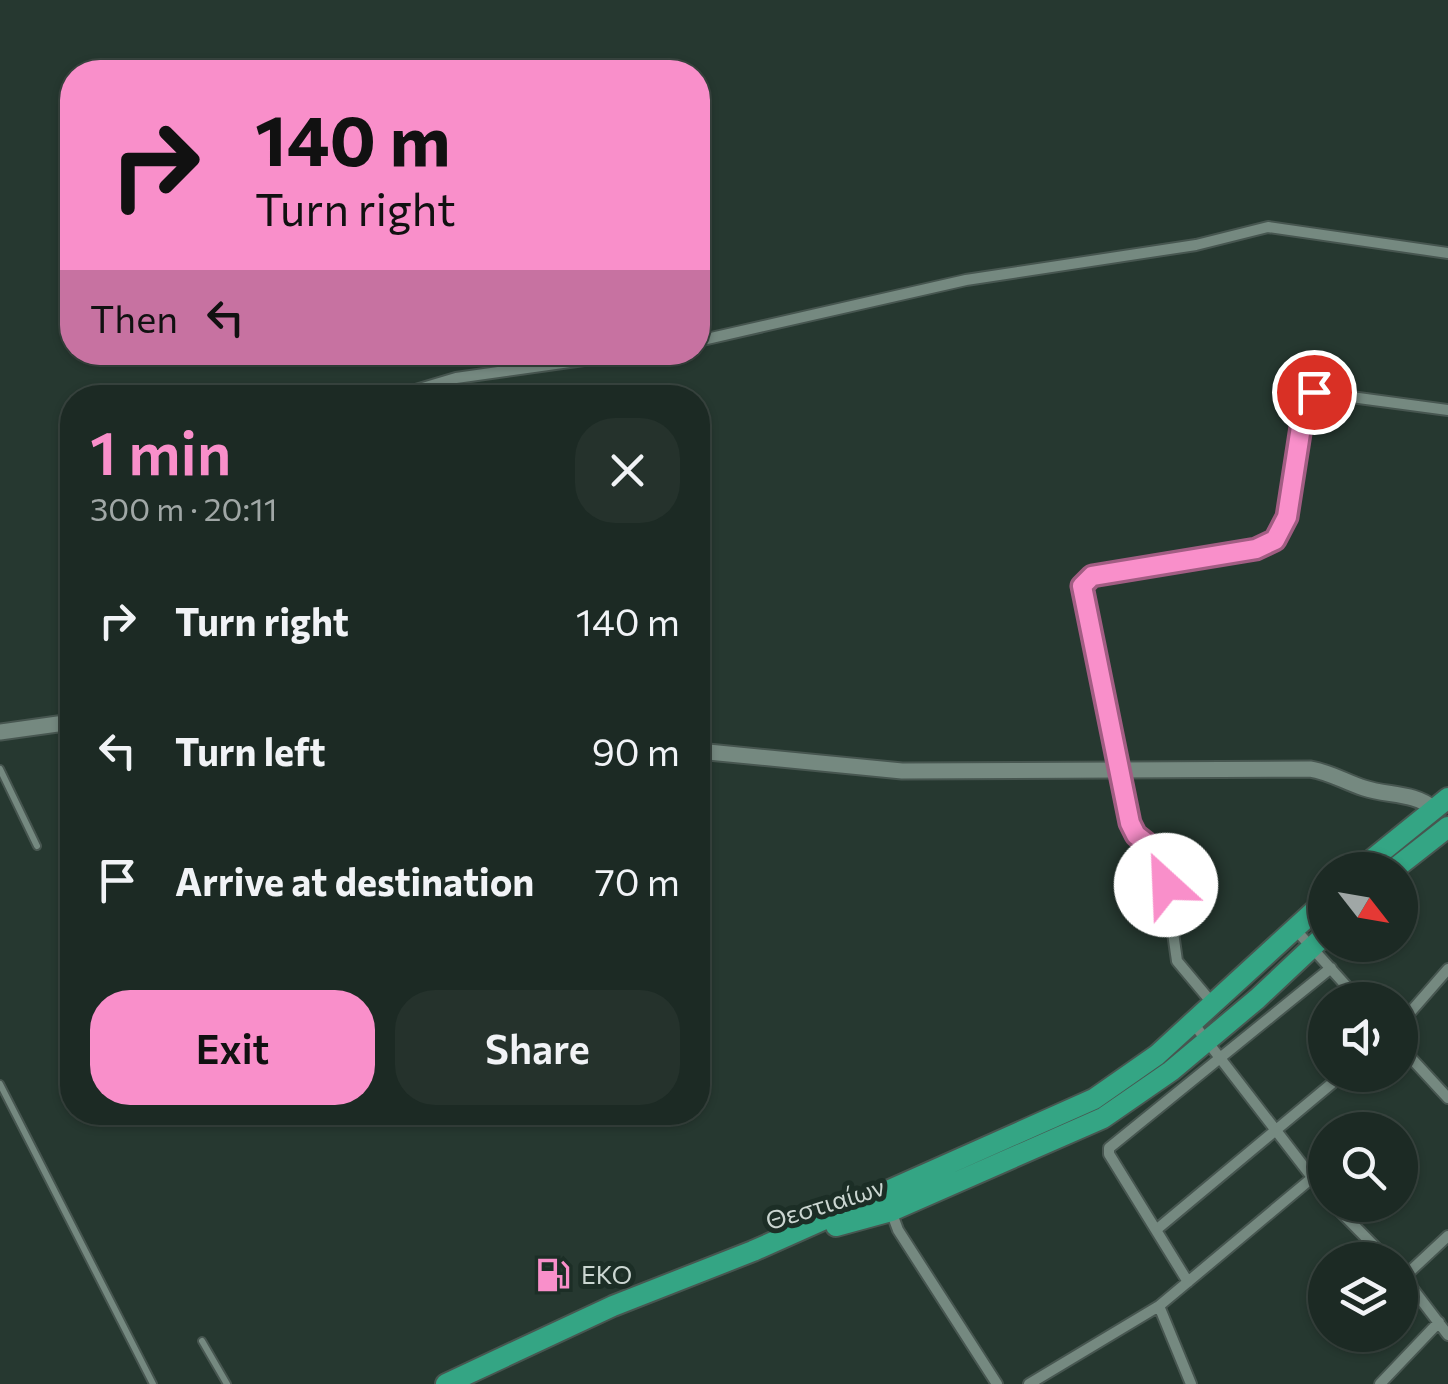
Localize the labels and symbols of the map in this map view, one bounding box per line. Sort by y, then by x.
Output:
pin [1272,350,1357,435]
position arrow [1114,833,1218,937]
north arrow [1308,852,1418,962]
street label: Θεστιαίων [762,1171,888,1235]
fuel station icon: EKO [534,1256,572,1294]
place label: EKO [581,1259,632,1289]

